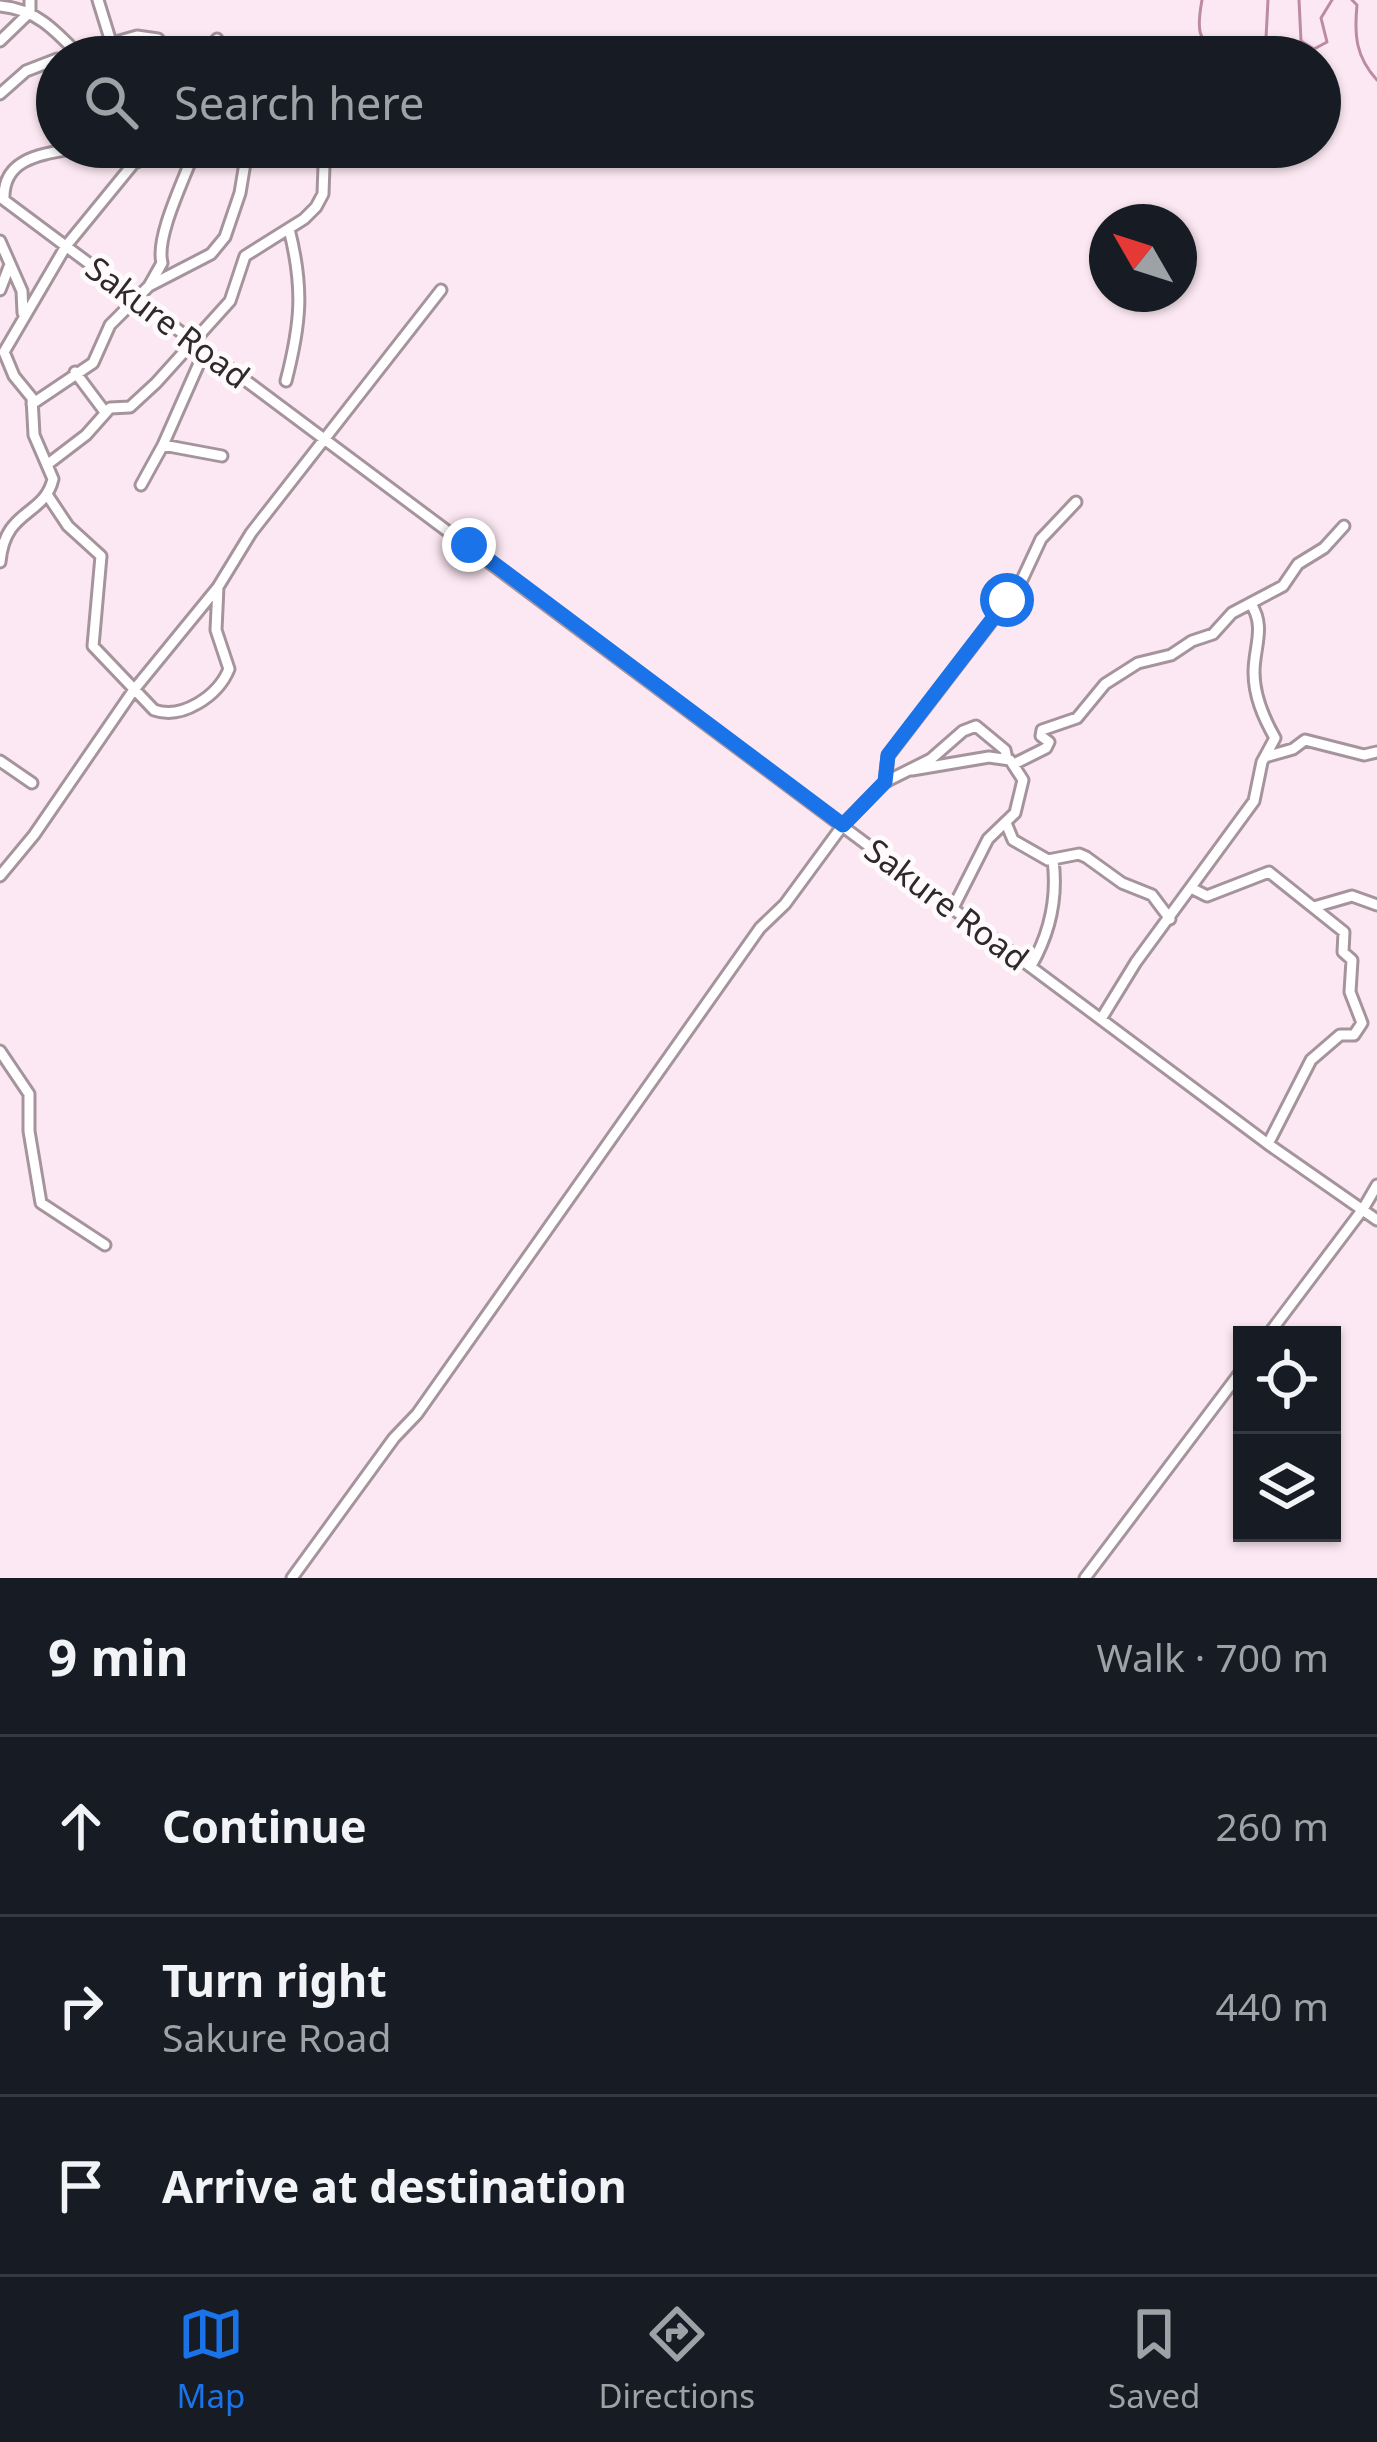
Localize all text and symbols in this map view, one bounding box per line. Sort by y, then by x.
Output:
search box [36,36,1341,168]
icon: search [78,69,144,135]
text: Search here [174,72,424,133]
north arrow [1089,204,1197,312]
street label: Sakure Road [77,246,259,398]
route end [442,518,496,572]
route start [980,573,1034,627]
street label: Sakure Road [856,828,1038,980]
map controls [1233,1326,1341,1542]
button: locate [1233,1326,1341,1434]
button: layers [1233,1434,1341,1542]
text: 9 min [48,1621,189,1691]
text: Walk · 700 m [1096,1630,1329,1683]
icon: ahead [48,1793,114,1859]
text: Continue [162,1795,367,1856]
text: 260 m [1215,1799,1329,1852]
text: Turn right [162,1949,387,2010]
icon: right [48,1973,114,2039]
text: 440 m [1215,1979,1329,2032]
text: Sakure Road [162,2010,391,2063]
icon: arrive [48,2153,114,2219]
text: Arrive at destination [162,2155,627,2216]
tab: Map [177,2301,245,2418]
tab: Directions [598,2301,755,2418]
tab: Saved [1108,2301,1200,2418]

